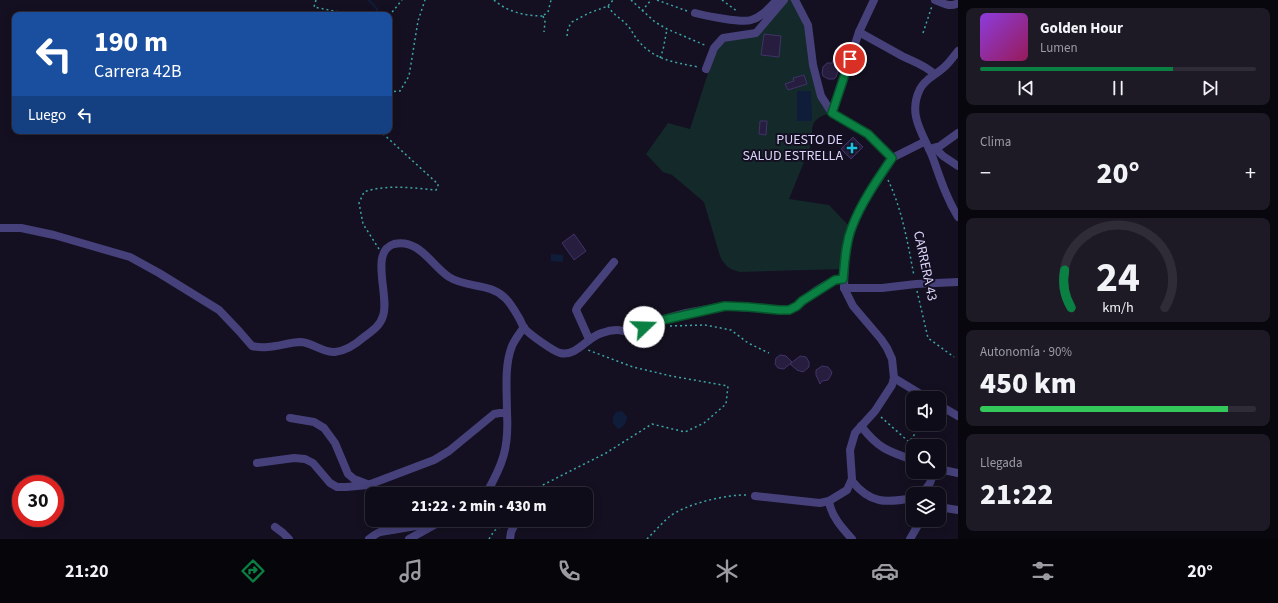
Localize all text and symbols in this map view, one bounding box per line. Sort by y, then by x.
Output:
text: Golden Hour [1040,18,1123,39]
text: 190 m [94,22,168,62]
icon: left [28,28,80,80]
text: Lumen [1040,39,1078,57]
pin [833,42,867,76]
icon: arrive [839,48,861,70]
text: Carrera 42B [94,59,182,84]
icon: previous [1015,77,1037,99]
icon: pause [1107,77,1129,99]
icon: next [1199,77,1221,99]
icon: left [74,104,96,126]
text: Luego [28,105,66,126]
place label: PUESTO DE SALUD ESTRELLA [742,130,843,166]
text: Clima [980,133,1011,151]
marker: PUESTO DE SALUD ESTRELLA [846,142,858,154]
text: 20° [1096,152,1140,195]
text: − [980,157,991,189]
text: + [1245,157,1256,189]
street label: CARRERA 43 [908,229,942,303]
text: 24 [1096,247,1140,307]
text: km/h [1102,296,1134,317]
position arrow [623,306,665,348]
text: Autonomía · 90% [980,343,1072,361]
text: 450 km [980,362,1077,405]
map controls [906,391,946,527]
button: sound [906,391,946,431]
button: search [906,439,946,479]
text: Llegada [980,454,1023,472]
text: 21:22 [980,473,1053,516]
speed limit sign: 30 [12,475,64,527]
button: layers [906,487,946,527]
text: 21:22 · 2 min · 430 m [412,496,546,517]
icon: directions [239,557,267,585]
icon: music [397,557,425,585]
icon: phone [555,557,583,585]
icon: climate [713,557,741,585]
icon: car [871,557,899,585]
icon: filters [1029,557,1057,585]
text: 21:20 [65,559,108,584]
text: 20° [1187,559,1213,584]

